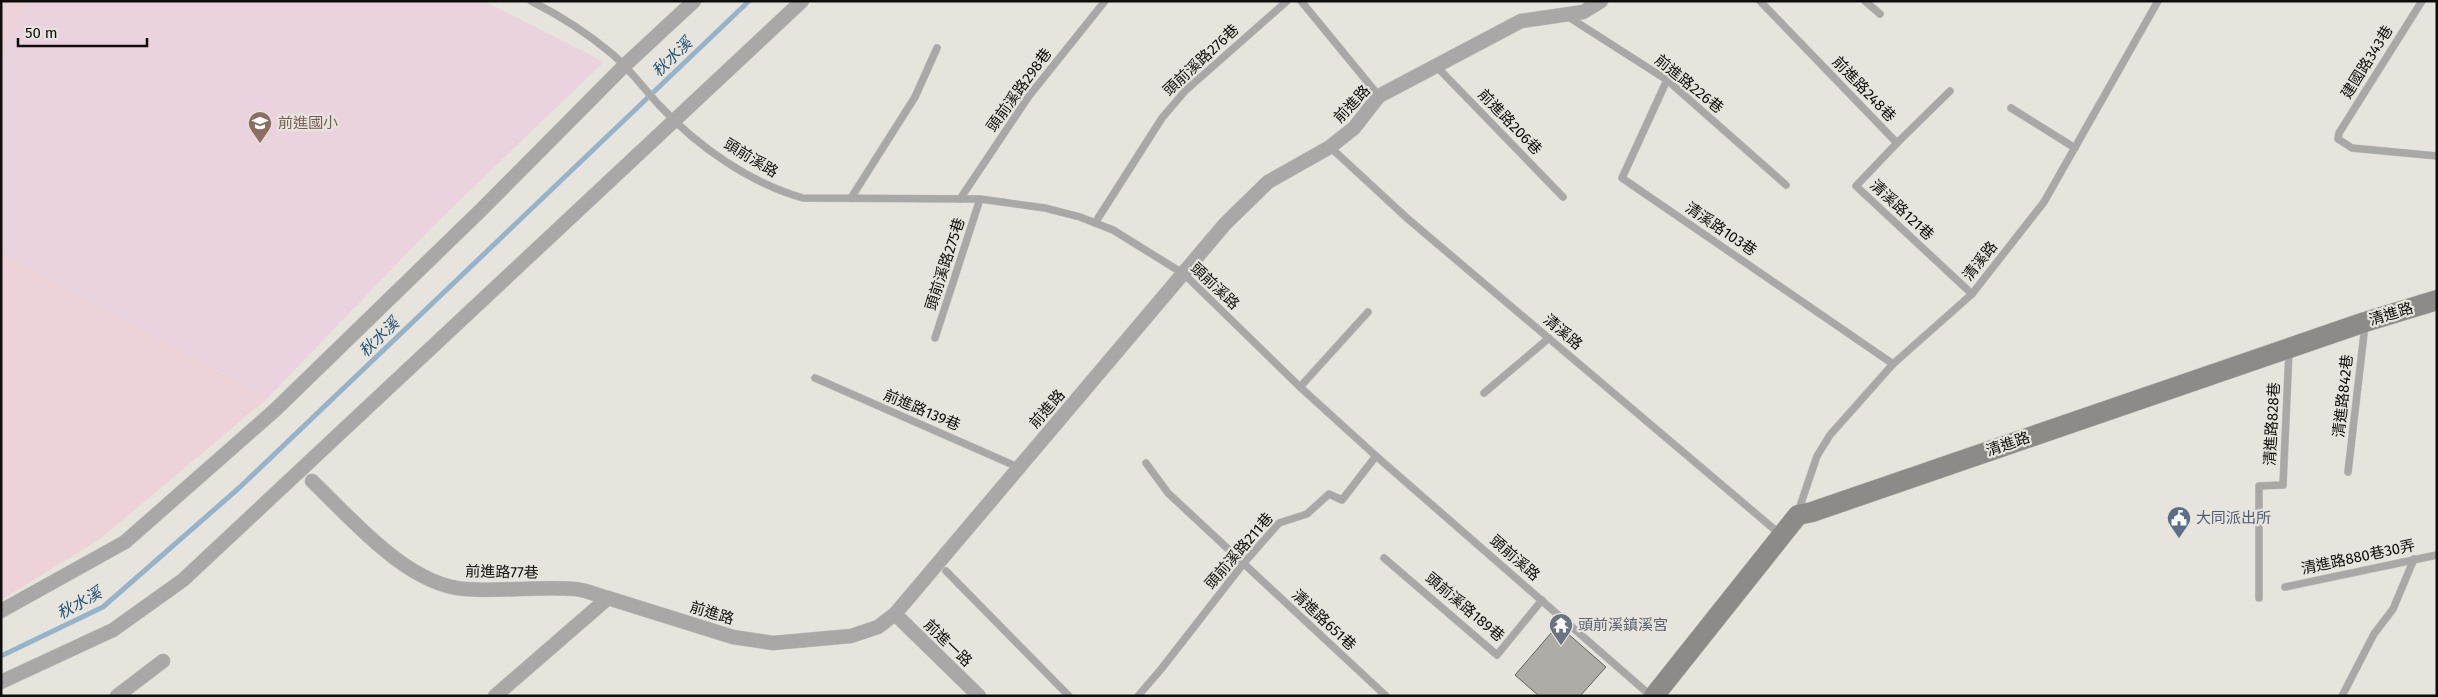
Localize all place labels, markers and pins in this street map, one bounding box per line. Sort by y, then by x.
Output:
school or university icon: 前進國小 [247,110,273,144]
place label: 前進國小 [278,114,338,132]
public building icon: 大同派出所 [2166,505,2192,539]
place label: 大同派出所 [2196,509,2271,527]
temple icon: 頭前溪鎮溪宮 [1548,612,1574,646]
place label: 頭前溪鎮溪宮 [1578,616,1668,634]

